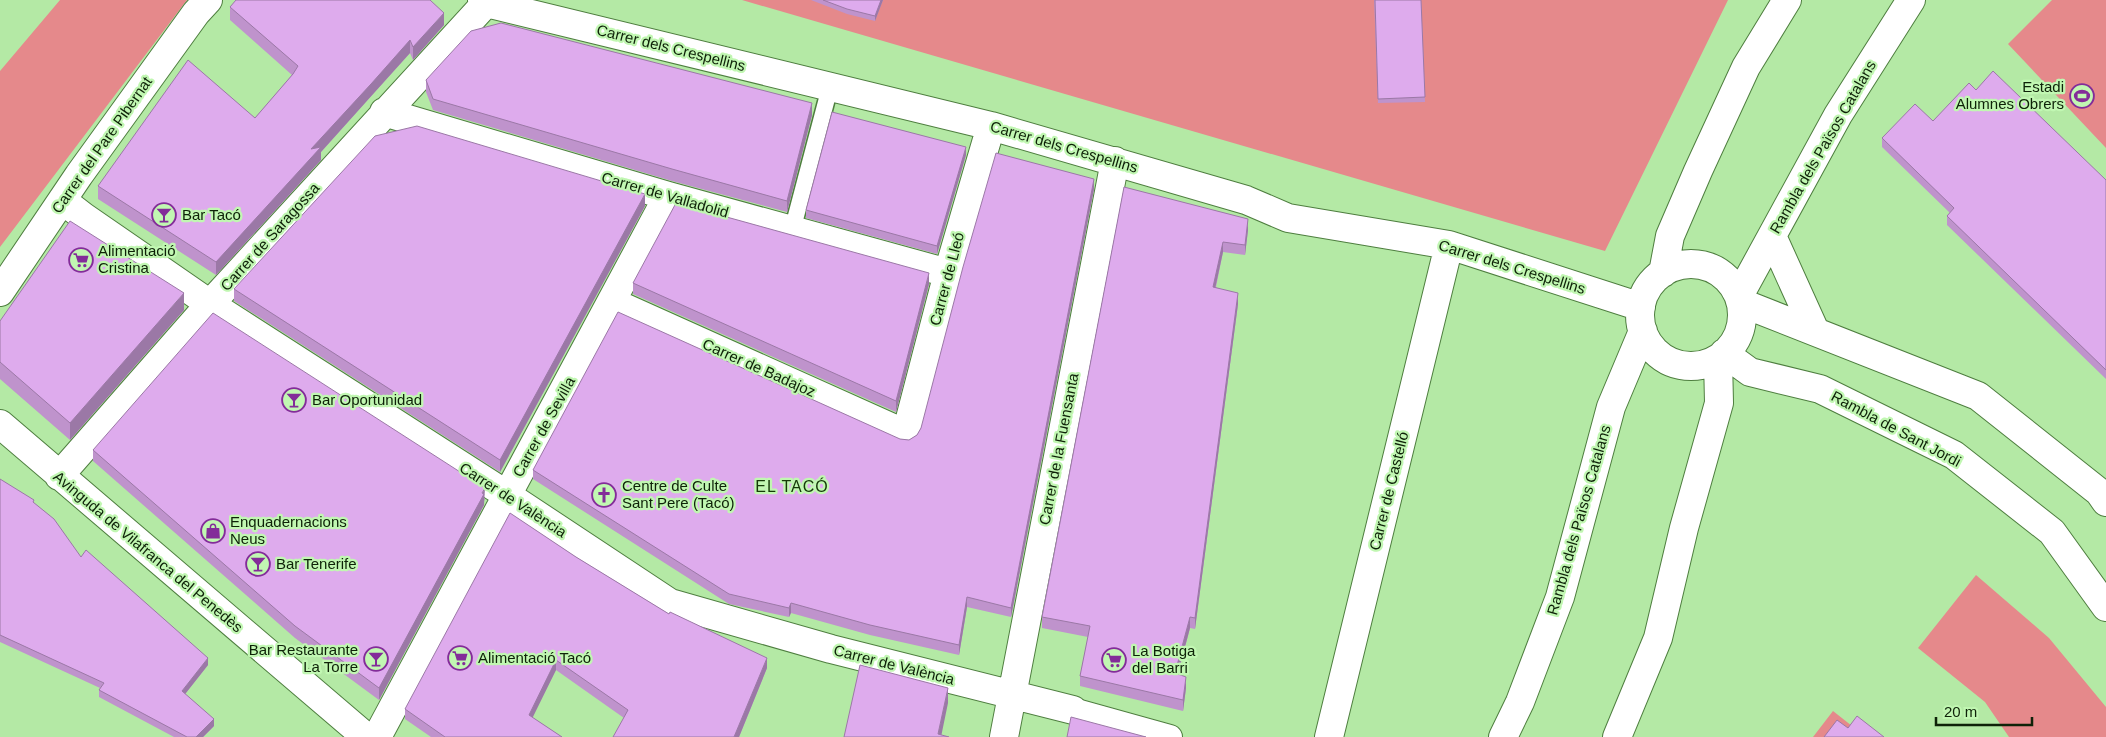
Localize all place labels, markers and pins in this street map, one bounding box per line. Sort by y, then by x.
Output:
place label: Estadi Alumnes Obrers [1956,78,2064,112]
sports icon: Estadi Alumnes Obrers [2069,83,2095,109]
bar icon: Bar Tacó [151,202,177,228]
place label: Bar Tacó [182,206,241,223]
place label: Alimentació Cristina [98,242,176,276]
supermarket icon: Alimentació Cristina [68,247,94,273]
bar icon: Bar Oportunidad [281,387,307,413]
place label: Bar Oportunidad [312,391,422,408]
place label: Centre de Culte Sant Pere (Tacó) [622,477,735,511]
church icon: Centre de Culte Sant Pere (Tacó) [591,482,617,508]
place label: Enquadernacions Neus [230,513,347,547]
shop icon: Enquadernacions Neus [200,518,226,544]
bar icon: Bar Tenerife [245,551,271,577]
place label: Bar Tenerife [276,555,357,572]
place label: Bar Restaurante La Torre [249,641,358,675]
place label: La Botiga del Barri [1132,642,1196,676]
supermarket icon: Alimentació Tacó [447,645,473,671]
bar icon: Bar Restaurante La Torre [363,646,389,672]
supermarket icon: La Botiga del Barri [1101,647,1127,673]
place label: Alimentació Tacó [478,649,591,666]

